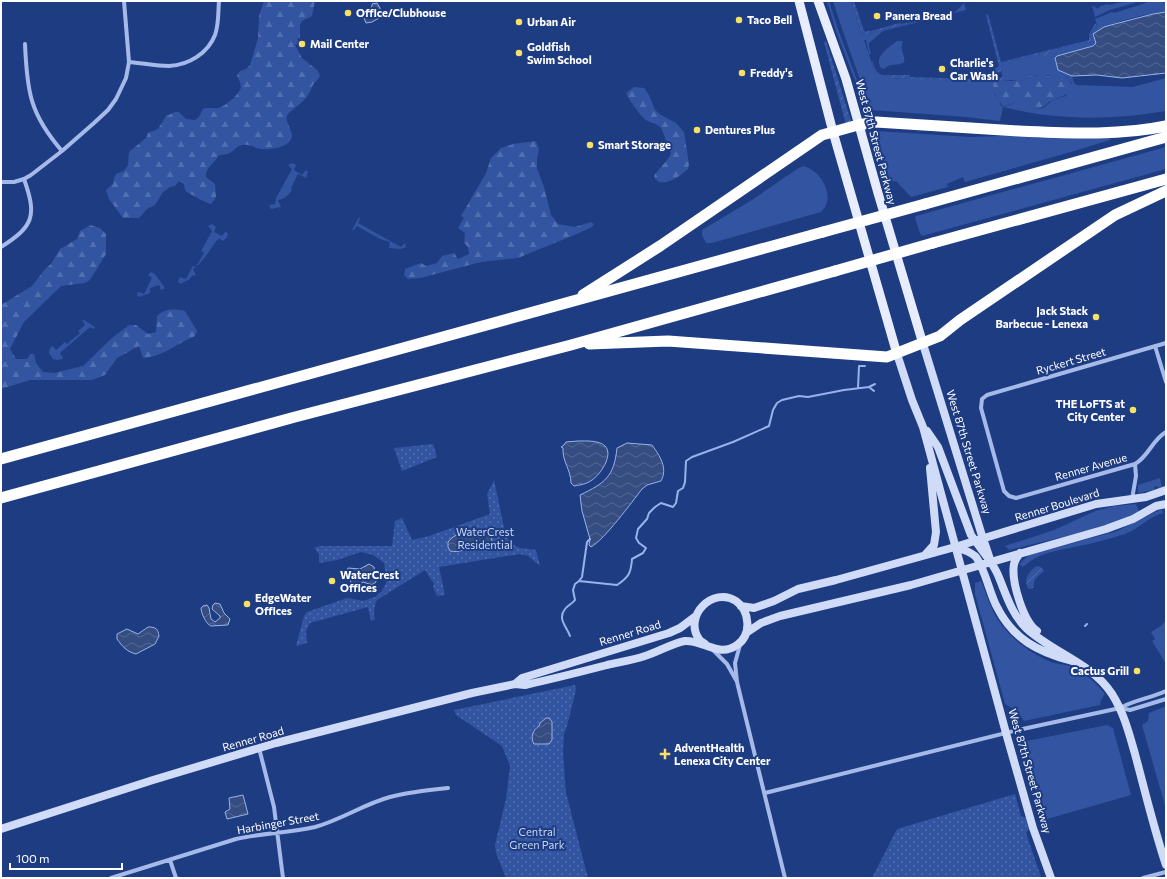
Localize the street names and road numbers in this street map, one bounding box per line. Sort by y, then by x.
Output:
street label: West 87th Street Parkway [853,78,900,206]
street label: Ryckert Street [1035,344,1108,377]
street label: West 87th Street Parkway [944,388,995,516]
street label: Renner Avenue [1053,450,1129,483]
street label: Renner Boulevard [1013,485,1101,524]
street label: Renner Road [598,617,662,648]
street label: West 87th Street Parkway [1006,707,1055,835]
street label: Renner Road [221,724,285,754]
street label: Harbinger Street [236,809,321,836]

